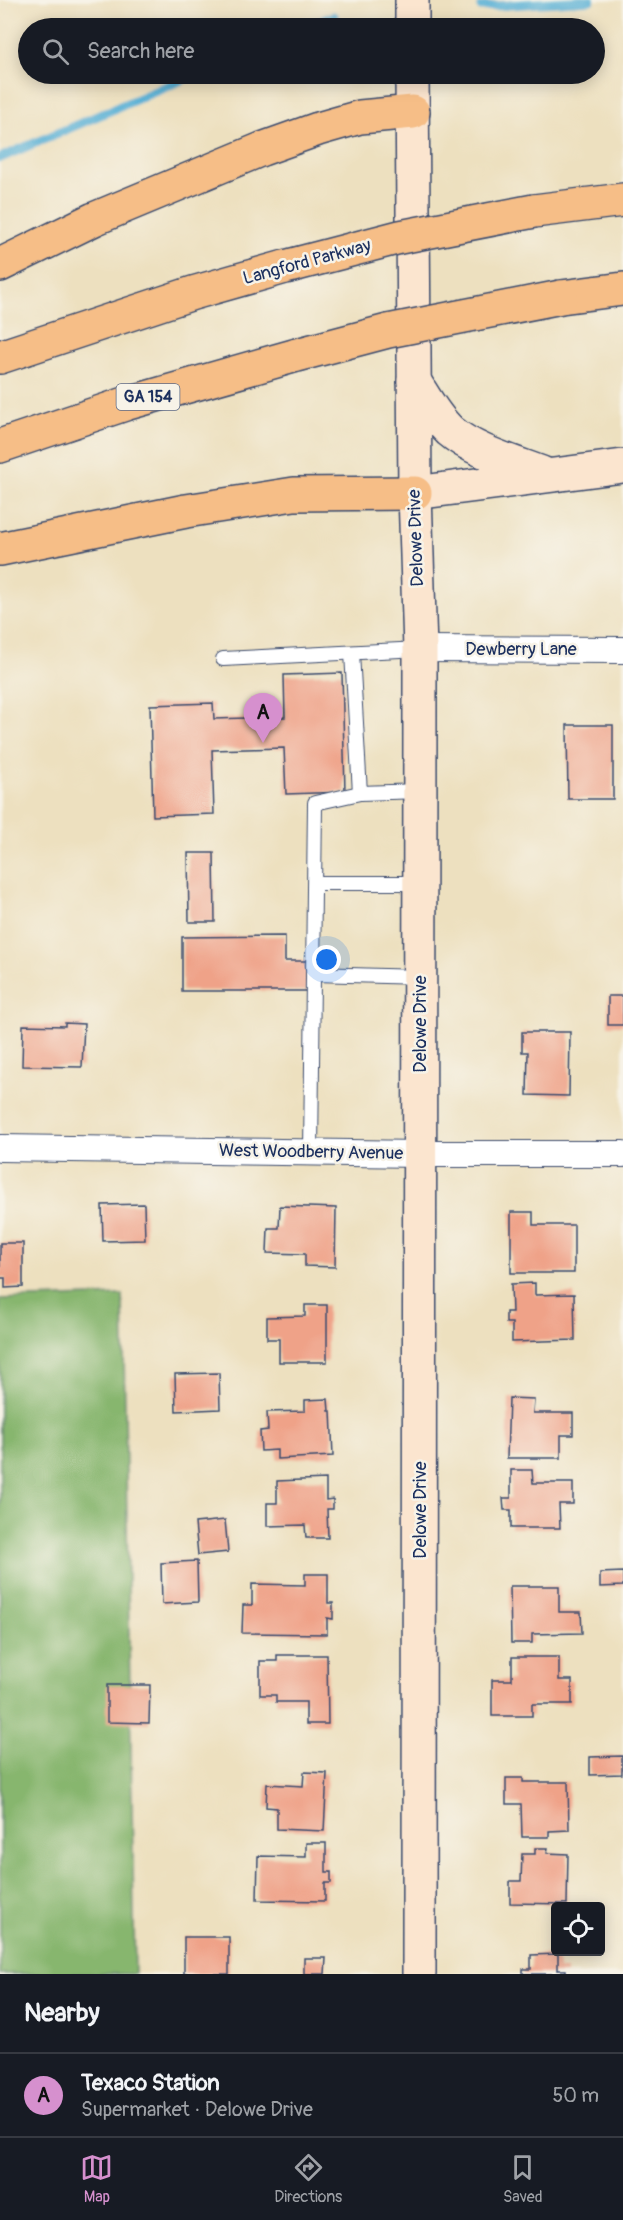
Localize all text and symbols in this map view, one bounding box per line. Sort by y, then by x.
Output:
search box [18,18,605,84]
icon: search [39,35,72,68]
text: Search here [87,37,194,65]
street label: Langford Parkway [240,234,374,290]
road number: GA 154 [116,384,180,410]
street label: Delowe Drive [403,489,429,587]
street label: Dewberry Lane [465,638,577,661]
pin: A [244,694,282,743]
your location [312,945,341,974]
street label: Delowe Drive [409,975,432,1073]
street label: West Woodberry Avenue [219,1139,404,1165]
street label: Delowe Drive [409,1461,432,1559]
map controls [551,1902,605,1956]
button: locate [551,1902,605,1956]
text: Nearby [24,1997,100,2029]
text: Texaco Station [81,2069,220,2097]
text: A [37,2083,50,2108]
text: 50 m [552,2083,599,2108]
text: Supermarket · Delowe Drive [81,2097,313,2122]
tab: Map [80,2151,113,2207]
tab: Directions [274,2151,342,2207]
tab: Saved [503,2151,543,2207]

